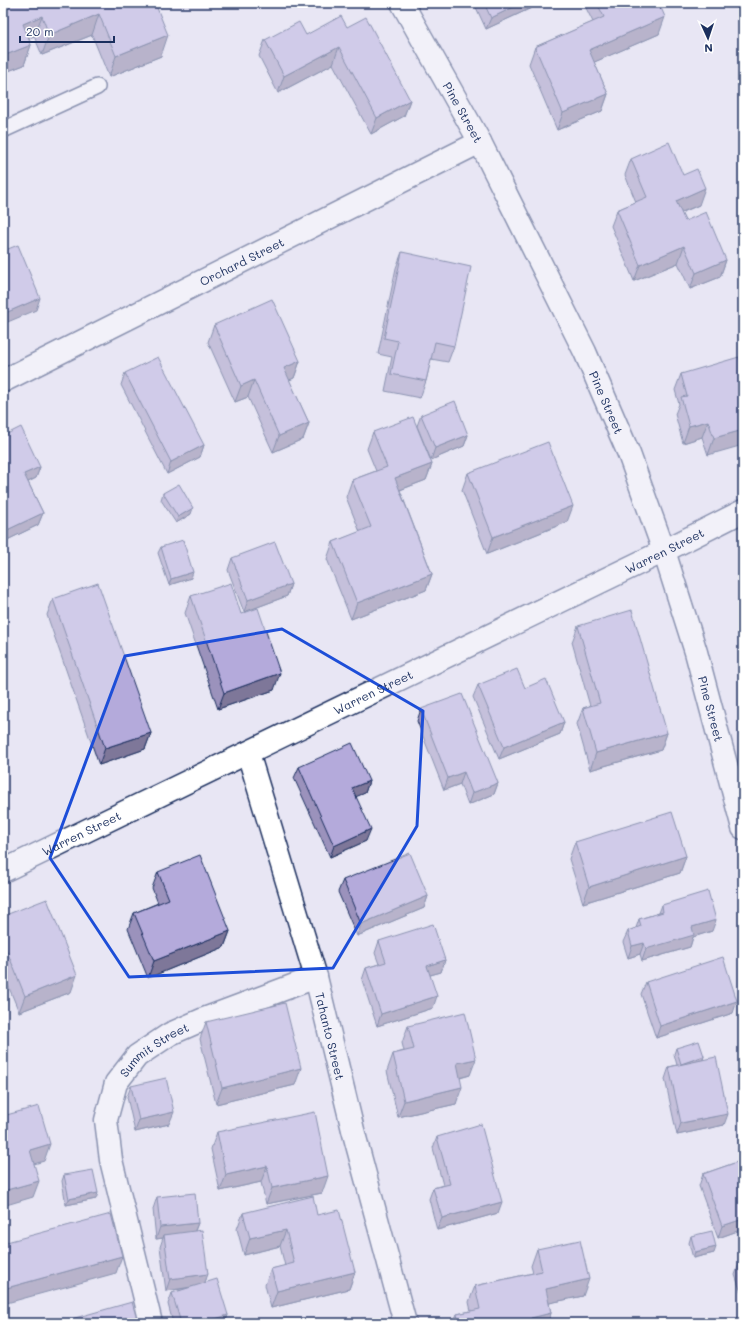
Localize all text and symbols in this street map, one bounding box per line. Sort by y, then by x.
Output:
scale bar [20,18,114,44]
north arrow [688,18,728,58]
text: 20 m [26,23,54,39]
text: N [704,41,713,56]
street label: Pine Street [440,79,487,145]
street label: Orchard Street [197,234,287,289]
street label: Pine Street [586,368,627,436]
street label: Warren Street [622,524,707,577]
street label: Warren Street [331,666,415,718]
street label: Pine Street [695,674,728,743]
street label: Warren Street [39,807,124,859]
street label: Tahanto Street [312,991,349,1082]
street label: Summit Street [116,1019,191,1080]

